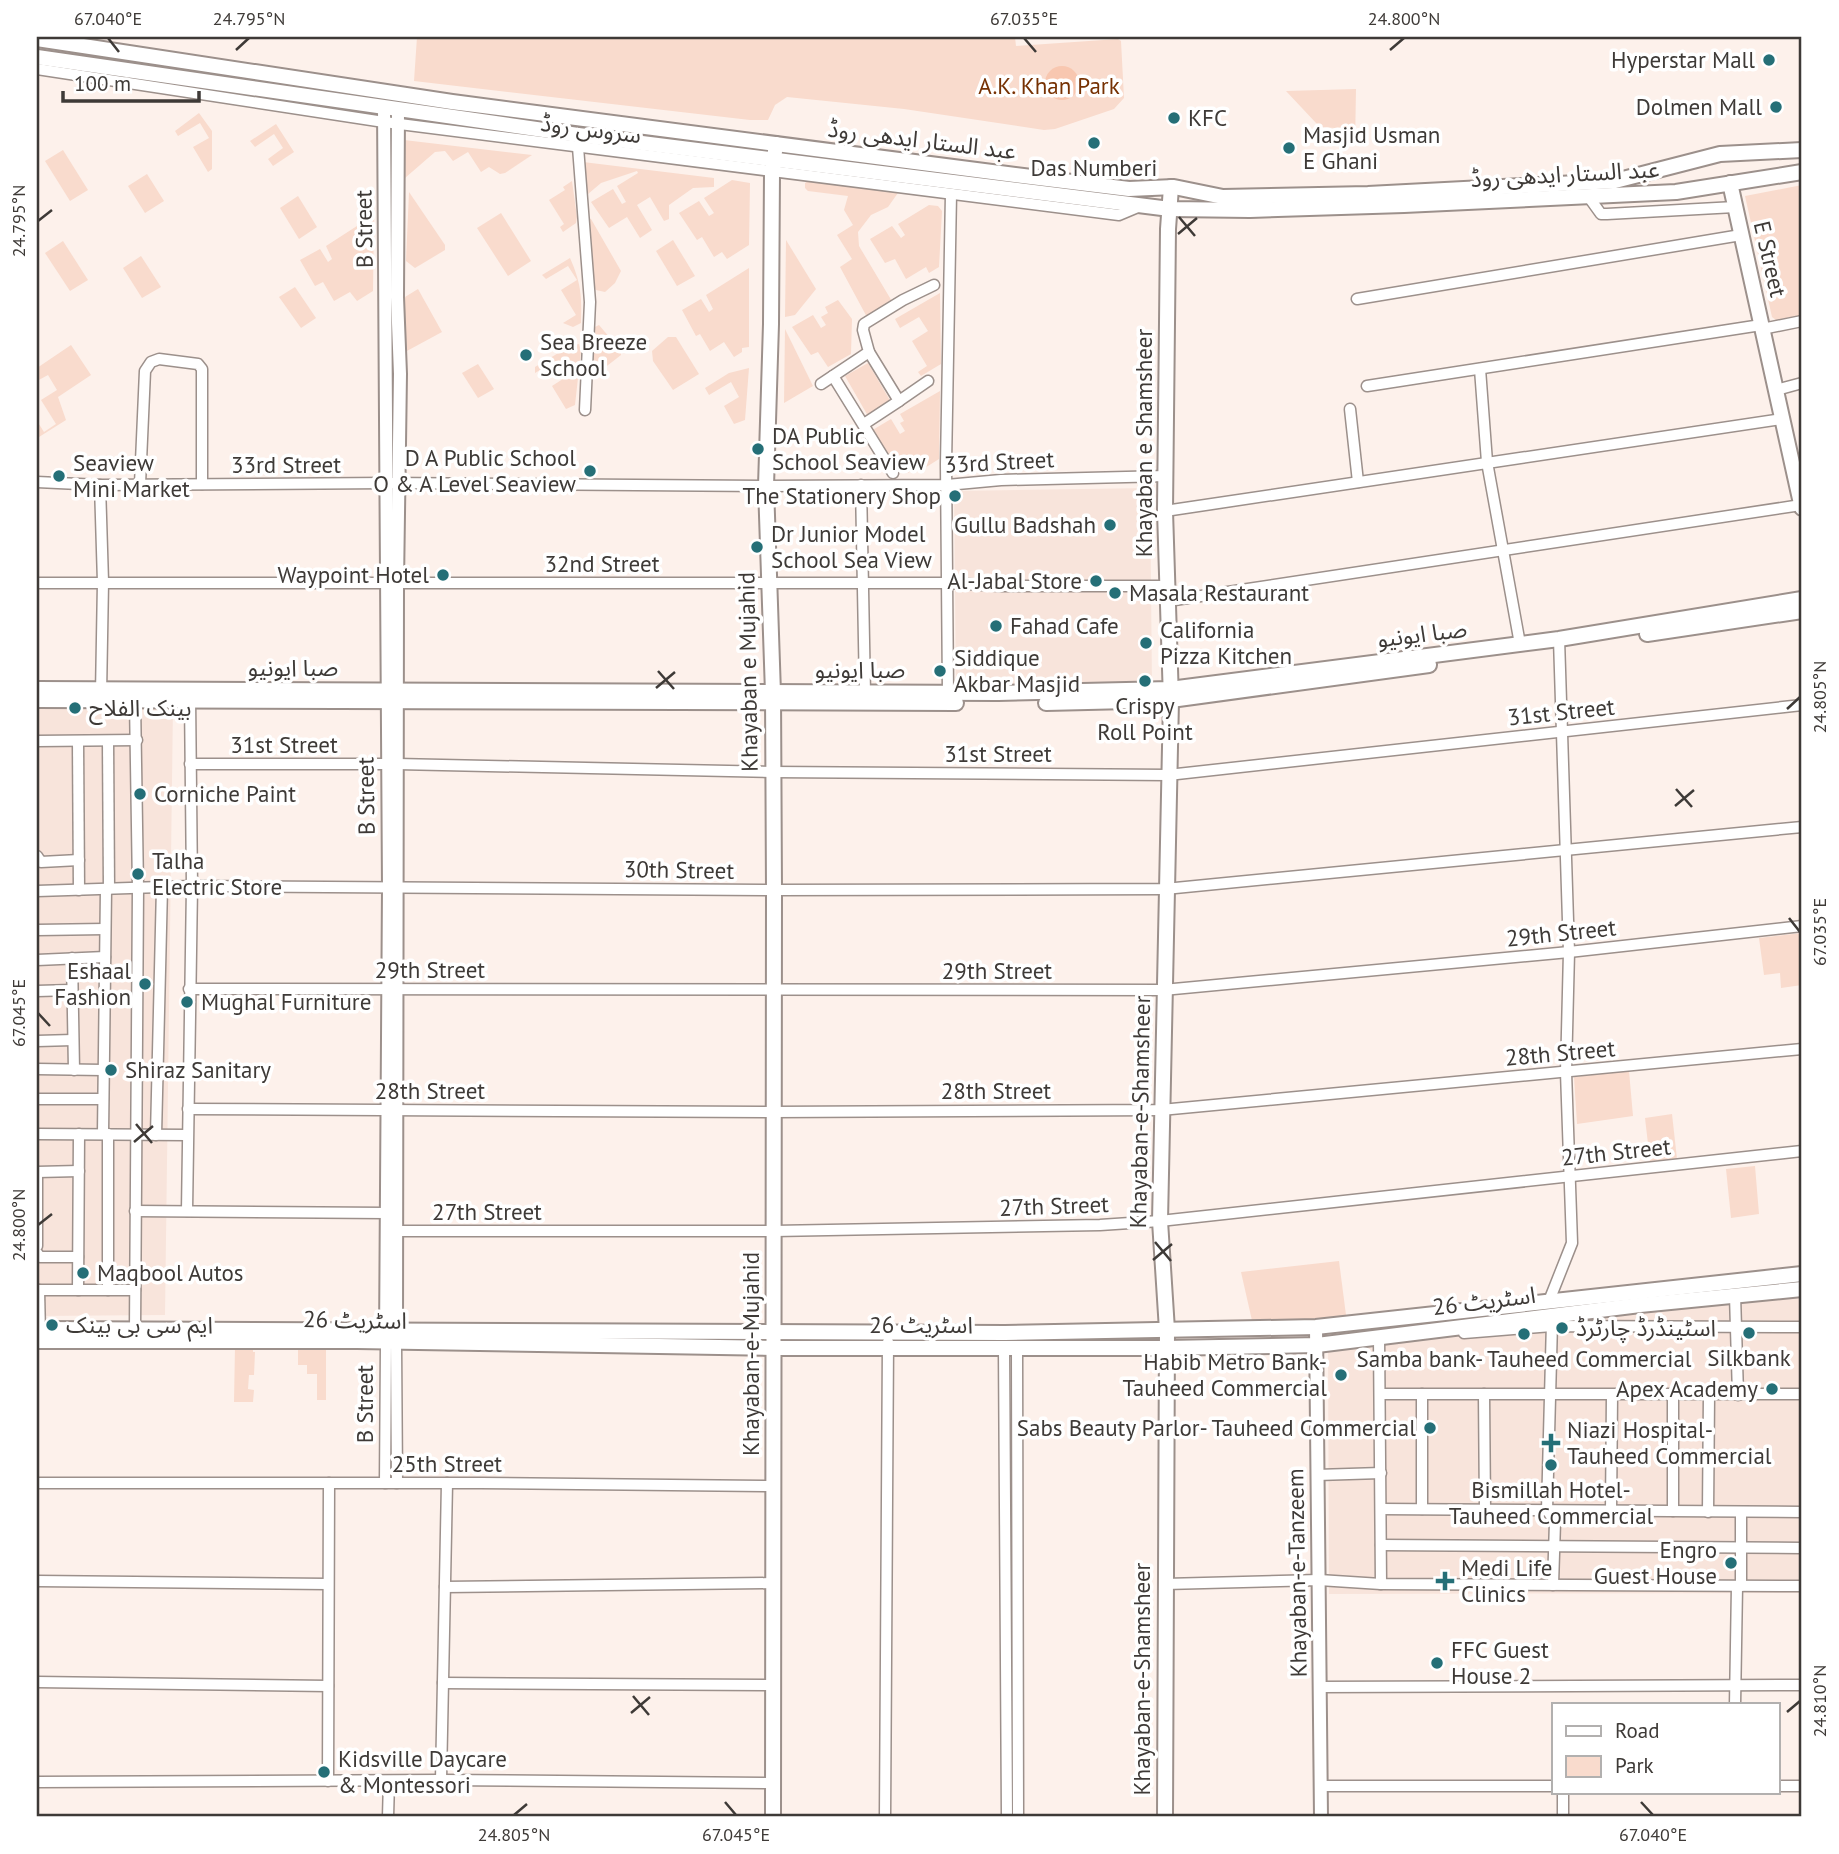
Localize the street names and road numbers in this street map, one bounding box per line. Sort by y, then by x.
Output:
street label: سروس روڈ [539,108,643,149]
street label: عبد الستار ایدھی روڈ [826,114,1018,165]
street label: عبد الستار ایدھی روڈ [1470,154,1660,193]
street label: B Street [348,189,379,268]
street label: E Street [1748,218,1793,300]
street label: Khayaban e Shamsheer [1129,329,1158,557]
street label: 33rd Street [943,444,1055,479]
street label: 33rd Street [231,450,341,479]
street label: 32nd Street [545,549,660,578]
street label: Khayaban e Mujahid [731,572,764,772]
street label: صبا ایونیو [1375,614,1469,653]
street label: صبا ایونیو [248,653,338,682]
street label: صبا ایونیو [815,655,905,684]
street label: 31st Street [1506,691,1616,732]
street label: 31st Street [230,730,338,759]
street label: 31st Street [944,739,1052,768]
street label: B Street [350,756,381,835]
street label: 30th Street [624,854,735,885]
street label: 29th Street [1505,912,1618,953]
street label: 29th Street [375,955,485,984]
street label: 29th Street [942,956,1052,985]
street label: Khayaban-e-Shamsheer [1123,995,1156,1229]
street label: 28th Street [1504,1033,1616,1072]
street label: 28th Street [375,1076,485,1105]
street label: 28th Street [941,1076,1051,1105]
street label: 27th Street [1560,1131,1672,1172]
street label: 27th Street [999,1189,1110,1222]
street label: 27th Street [432,1197,542,1226]
street label: Khayaban-e-Mujahid [736,1252,765,1456]
street label: اسٹریٹ 26 [1431,1280,1537,1321]
street label: اسٹریٹ 26 [303,1304,407,1335]
street label: اسٹریٹ 26 [869,1310,973,1339]
street label: B Street [350,1365,379,1443]
street label: 25th Street [392,1449,502,1478]
street label: Khayaban-e-Tanzeem [1280,1468,1313,1678]
street label: Khayaban-e-Shamsheer [1127,1562,1156,1795]

